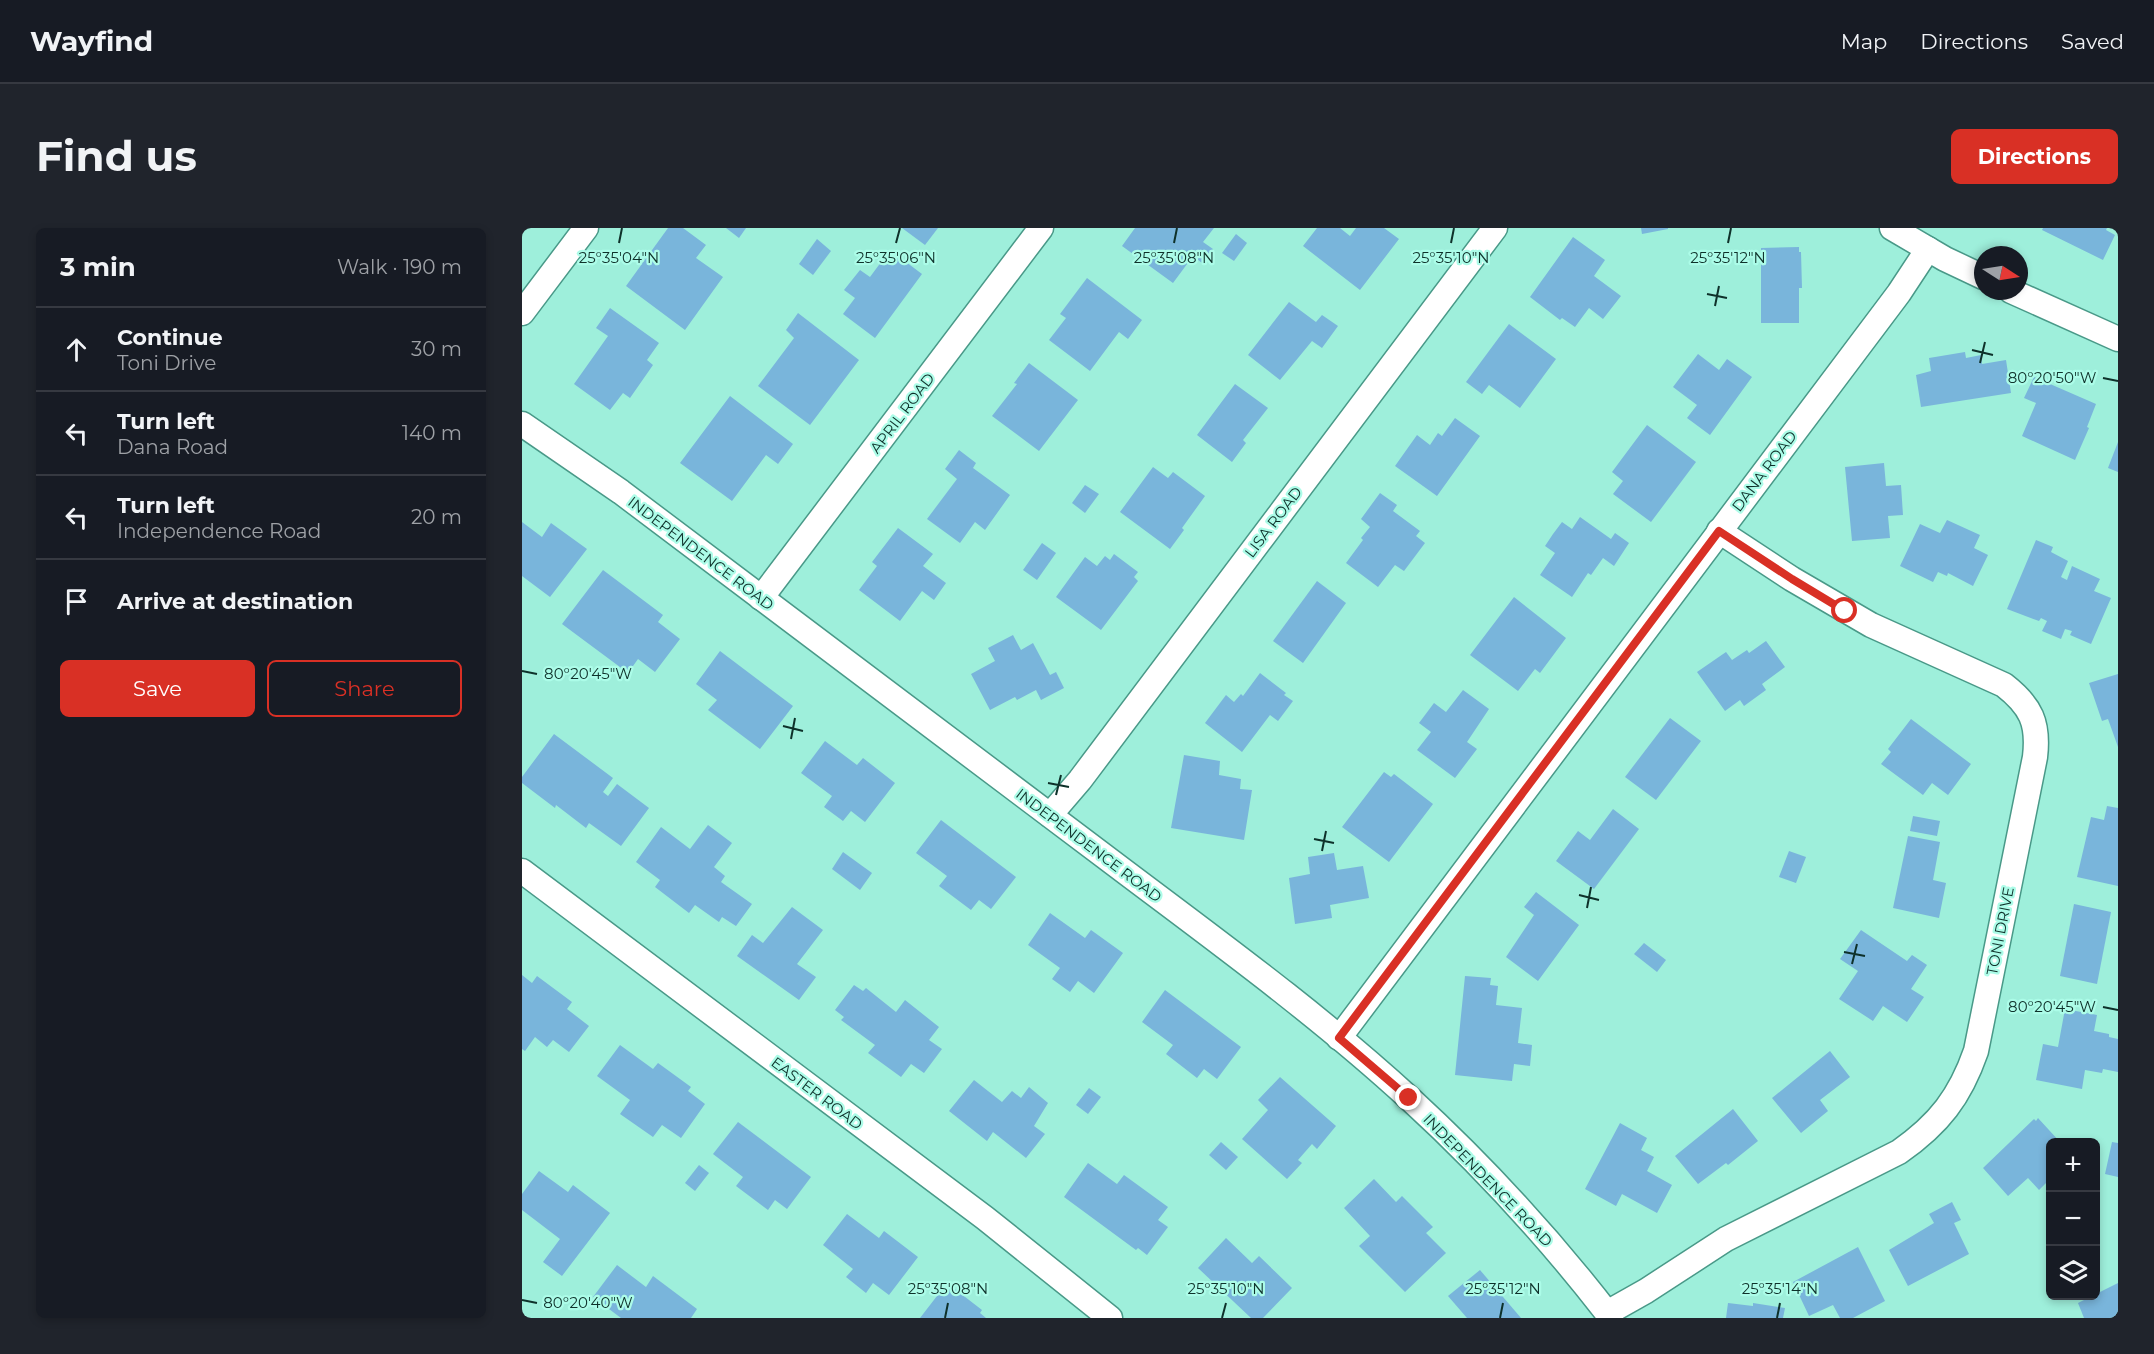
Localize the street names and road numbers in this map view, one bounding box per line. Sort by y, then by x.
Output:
street label: APRIL ROAD [866,369,938,457]
street label: DANA ROAD [1727,427,1801,515]
street label: LISA ROAD [1240,483,1306,561]
street label: INDEPENDENCE ROAD [624,492,778,614]
street label: INDEPENDENCE ROAD [1012,784,1166,906]
street label: TONI DRIVE [1982,885,2018,977]
street label: EASTER ROAD [767,1052,867,1134]
street label: INDEPENDENCE ROAD [1419,1110,1557,1250]

